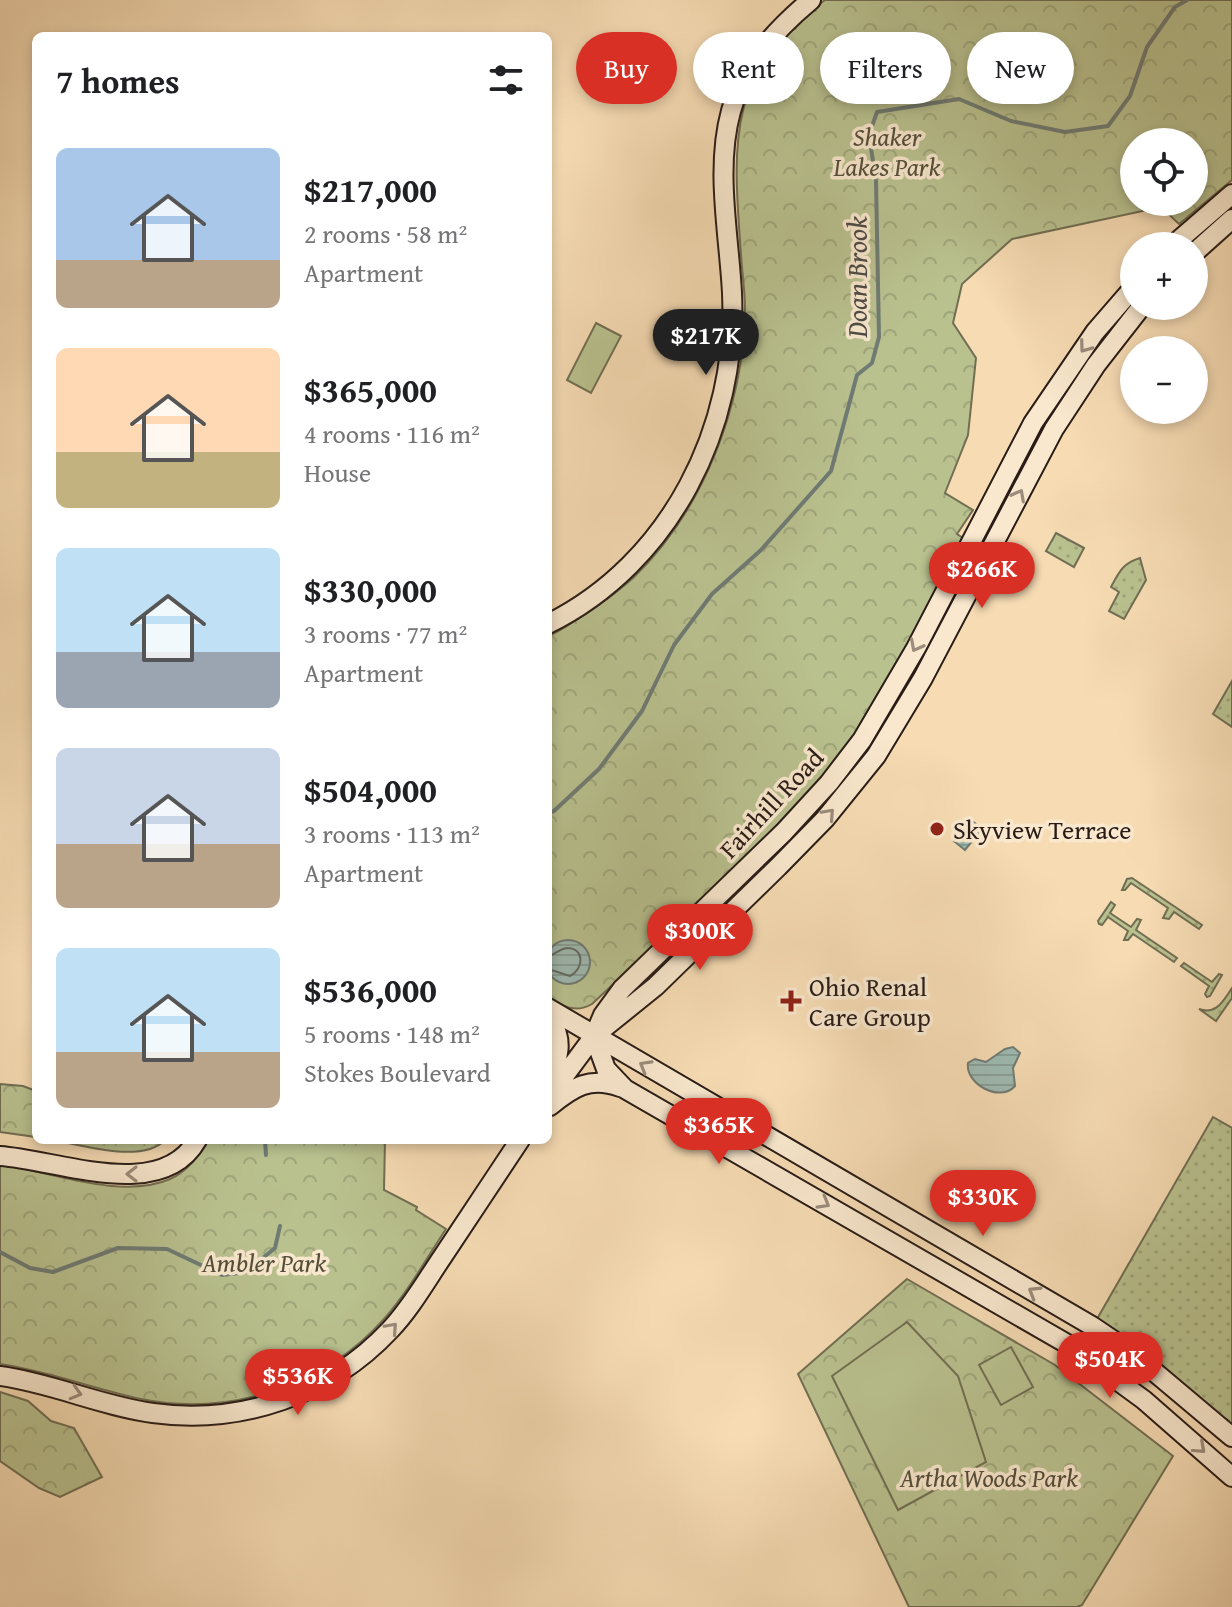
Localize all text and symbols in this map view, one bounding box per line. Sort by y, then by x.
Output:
chip: Buy [576,32,677,104]
chip: Rent [693,32,804,104]
chip: Filters [820,32,951,104]
chip: New [967,32,1074,104]
text: 7 homes [56,56,180,105]
icon: filters [484,58,528,102]
park label: Shaker Lakes Park [833,117,941,186]
map controls [1120,128,1208,424]
button: locate [1120,128,1208,216]
text: $217,000 [304,165,437,214]
icon: home [120,180,216,276]
text: 2 rooms · 58 m² [304,214,467,253]
water label: Doan Brook [836,216,877,339]
button: + [1120,232,1208,320]
text: Apartment [304,253,423,292]
pin: $217K [650,309,762,377]
text: $217K [671,315,741,354]
button: − [1120,336,1208,424]
one-way arrow [1080,338,1094,353]
text: $365,000 [304,365,437,414]
icon: home [120,380,216,476]
text: 4 rooms · 116 m² [304,414,480,453]
text: House [304,453,371,492]
one-way arrow [1009,489,1024,504]
pin: $266K [926,542,1038,610]
text: $266K [947,548,1017,587]
text: $330,000 [304,565,437,614]
icon: home [120,580,216,676]
text: 3 rooms · 77 m² [304,614,467,653]
one-way arrow [911,638,926,653]
text: Apartment [304,653,423,692]
street label: Fairhill Road [709,739,833,867]
text: $504,000 [304,765,437,814]
icon: home [120,780,216,876]
one-way arrow [820,809,834,823]
place label: Skyview Terrace [953,810,1131,849]
text: 3 rooms · 113 m² [304,814,480,853]
marker: Skyview Terrace [928,820,946,838]
text: Apartment [304,853,423,892]
pin: $300K [644,904,756,972]
text: $300K [665,910,735,949]
text: $536,000 [304,965,437,1014]
place label: Ohio Renal Care Group [809,967,931,1036]
icon: home [120,980,216,1076]
marker: Ohio Renal Care Group [780,990,802,1012]
text: 5 rooms · 148 m² [304,1014,480,1053]
text: Stokes Boulevard [304,1053,491,1092]
one-way arrow [639,1060,654,1076]
pin: $365K [663,1098,775,1166]
text: $365K [684,1104,754,1143]
one-way arrow [126,1165,138,1183]
pin: $330K [927,1170,1039,1238]
text: $330K [948,1176,1018,1215]
one-way arrow [815,1193,830,1208]
park label: Ambler Park [201,1243,326,1282]
one-way arrow [1028,1286,1043,1302]
one-way arrow [382,1322,396,1337]
pin: $504K [1054,1332,1166,1400]
text: $504K [1075,1338,1145,1377]
pin: $536K [242,1349,354,1417]
text: $536K [263,1355,333,1394]
one-way arrow [68,1383,82,1400]
one-way arrow [1190,1439,1205,1453]
park label: Artha Woods Park [899,1458,1078,1497]

